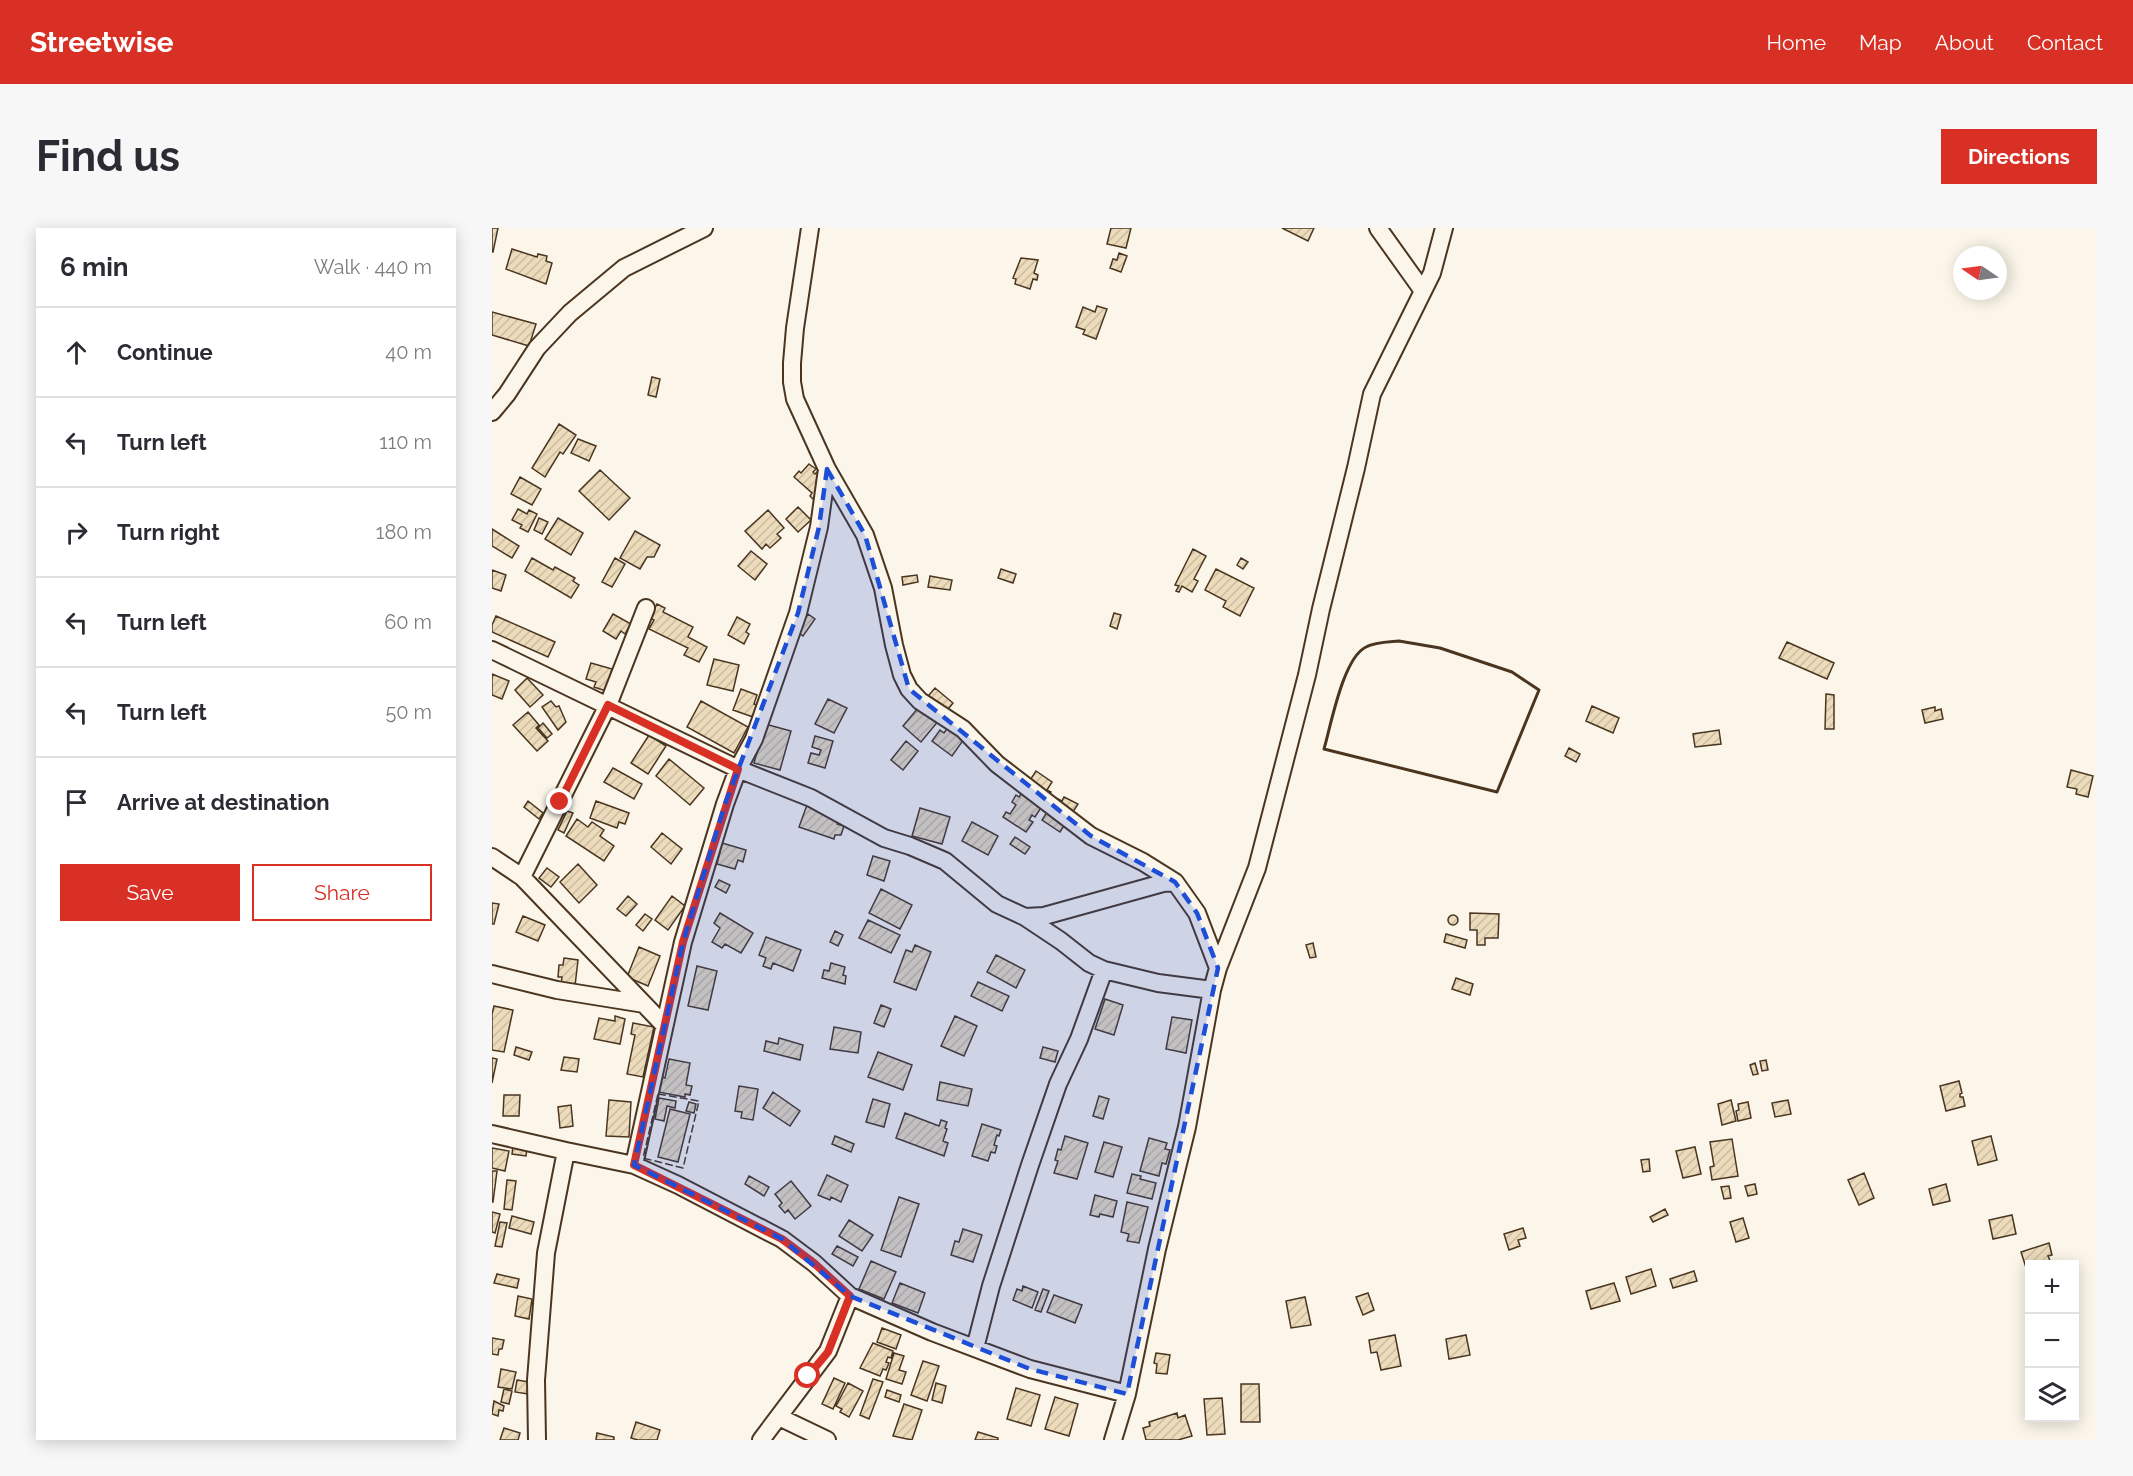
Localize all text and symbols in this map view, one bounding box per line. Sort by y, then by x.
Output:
text: Streetwise [30,26,174,59]
text: Home [1767,30,1826,55]
text: Map [1859,30,1902,55]
text: About [1935,30,1994,55]
text: Contact [2027,30,2103,55]
button: Directions [1941,129,2097,184]
text: Find us [36,132,180,181]
north arrow [1953,246,2007,300]
text: 6 min [60,252,129,282]
text: Walk · 440 m [314,255,432,279]
icon: ahead [60,336,93,369]
text: Continue [117,339,213,365]
text: 40 m [385,340,432,364]
icon: left [60,426,93,459]
text: Turn left [117,429,207,455]
text: 110 m [379,430,432,454]
icon: right [60,516,93,549]
text: Turn right [117,519,220,545]
text: 180 m [376,520,432,544]
icon: left [60,606,93,639]
text: Turn left [117,609,207,635]
text: 60 m [384,610,432,634]
icon: left [60,696,93,729]
text: Turn left [117,699,207,725]
text: 50 m [385,700,432,724]
icon: arrive [60,786,93,819]
route end [546,788,572,814]
text: Arrive at destination [117,789,330,815]
button: Save [60,864,240,921]
button: Share [252,864,432,921]
map controls [2025,1260,2079,1422]
button: + [2025,1260,2079,1314]
button: − [2025,1314,2079,1368]
route start [794,1362,820,1388]
button: layers [2025,1368,2079,1422]

